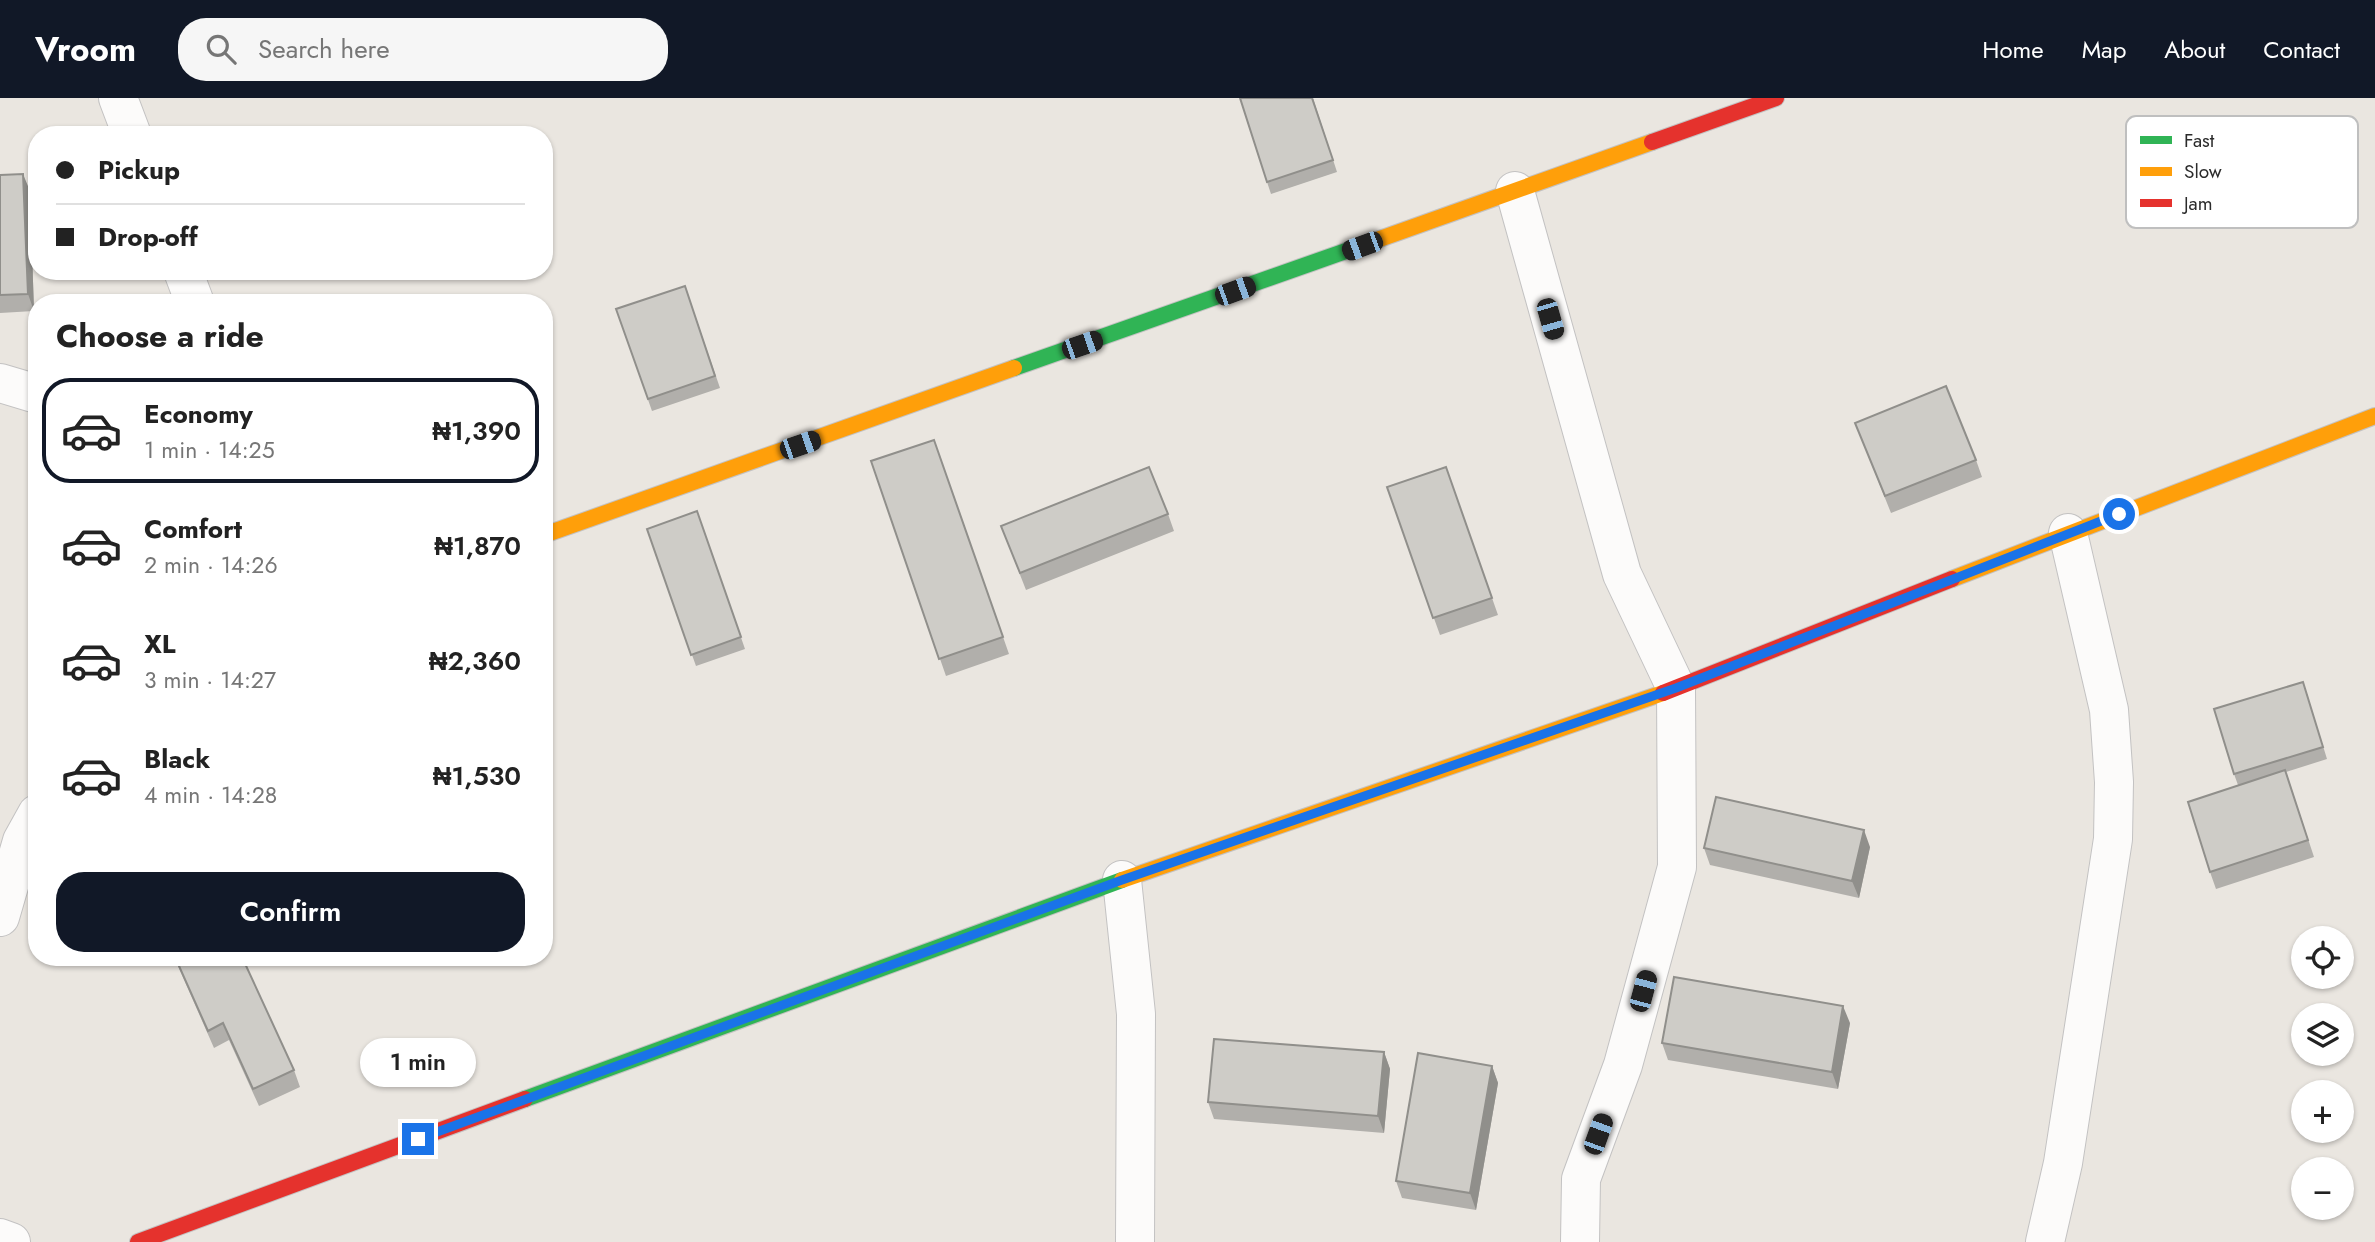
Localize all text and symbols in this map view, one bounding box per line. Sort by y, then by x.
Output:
search box [178,18,668,81]
text: Vroom [35,26,136,73]
icon: search [202,30,240,68]
text: Search here [258,30,390,68]
text: Home [1982,32,2044,67]
text: Map [2082,32,2126,67]
text: About [2164,32,2225,67]
text: Contact [2263,32,2340,67]
legend [2126,116,2358,228]
text: Fast [2184,127,2215,154]
text: Pickup [98,151,180,189]
text: Slow [2184,158,2222,185]
text: Jam [2181,190,2213,217]
text: Drop-off [98,218,198,256]
car [1339,229,1386,263]
car [1212,274,1259,308]
car [1535,296,1566,342]
text: Choose a ride [56,313,264,359]
car [1059,328,1106,362]
text: Economy [144,395,253,433]
icon: car [60,399,123,462]
text: ₦1,390 [432,412,521,450]
car [777,428,824,462]
text: 1 min · 14:25 [144,433,275,467]
route start [2103,498,2135,530]
text: Comfort [144,510,242,548]
icon: car [60,514,123,577]
text: ₦1,870 [434,527,521,565]
text: 2 min · 14:26 [144,548,278,582]
text: XL [144,625,176,663]
icon: car [60,629,123,692]
text: ₦2,360 [429,642,521,680]
text: 3 min · 14:27 [144,663,276,697]
text: Black [144,740,210,778]
icon: car [60,744,123,807]
text: ₦1,530 [433,757,521,795]
text: 4 min · 14:28 [144,778,277,812]
button: Confirm [56,872,525,952]
map controls [2291,926,2354,1220]
button: locate [2291,926,2354,989]
car [1628,968,1659,1014]
button: layers [2291,1003,2354,1066]
callout: 1 min [360,1038,476,1086]
text: 1 min [390,1045,446,1079]
button: + [2291,1080,2354,1143]
car [1581,1111,1616,1157]
route end [402,1123,434,1155]
button: − [2291,1157,2354,1220]

